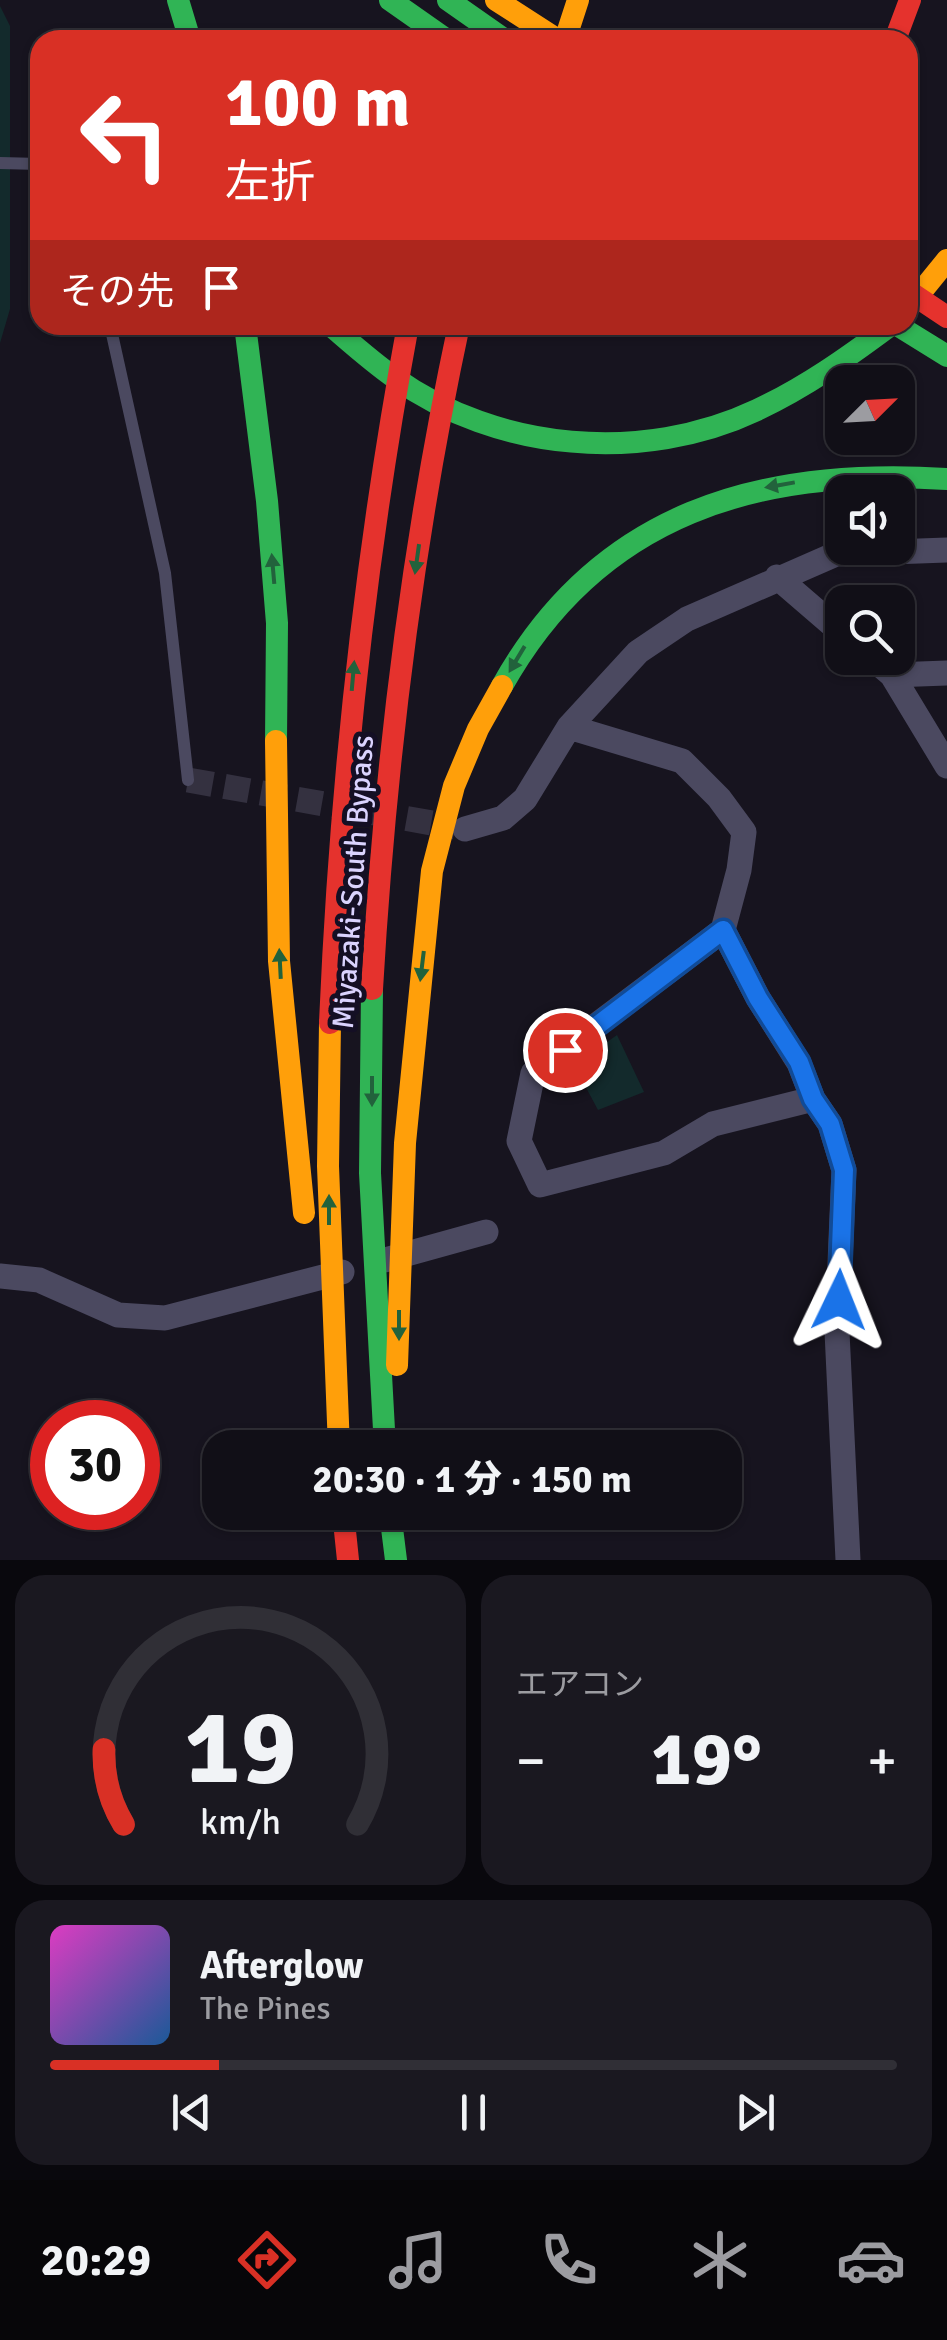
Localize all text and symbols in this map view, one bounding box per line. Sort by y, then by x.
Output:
text: 100 m [225,59,410,145]
icon: left [60,70,190,200]
text: 左折 [225,155,315,210]
icon: arrive [194,260,249,315]
text: その先 [60,268,174,315]
north arrow [825,365,915,455]
map controls [825,365,915,675]
button: sound [825,475,915,565]
one-way arrow [764,478,796,493]
one-way arrow [408,543,424,575]
one-way arrow [264,552,280,584]
button: search [825,585,915,675]
one-way arrow [509,645,526,673]
one-way arrow [345,660,361,692]
street label: Miyazaki-South Bypass [325,734,382,1030]
one-way arrow [272,947,288,979]
one-way arrow [414,950,430,982]
pin [523,1008,608,1093]
icon: arrive [538,1023,593,1078]
one-way arrow [364,1076,380,1108]
one-way arrow [321,1194,337,1226]
position arrow [787,1248,891,1352]
one-way arrow [390,1309,406,1341]
speed limit sign: 30 [30,1400,160,1530]
text: 20:30 · 1 分 · 150 m [312,1456,632,1503]
text: エアコン [516,1665,644,1704]
text: 19 [184,1684,297,1812]
text: 19° [651,1713,762,1806]
text: − [516,1727,546,1795]
text: + [867,1727,897,1795]
text: km/h [200,1800,281,1844]
text: Afterglow [200,1942,363,1989]
text: The Pines [200,1989,331,2028]
icon: previous [164,2085,219,2140]
icon: pause [446,2085,501,2140]
icon: next [728,2085,783,2140]
icon: directions [232,2225,302,2295]
icon: music [383,2225,453,2295]
icon: phone [534,2225,604,2295]
icon: climate [685,2225,755,2295]
icon: car [836,2225,906,2295]
text: 20:29 [41,2233,151,2288]

